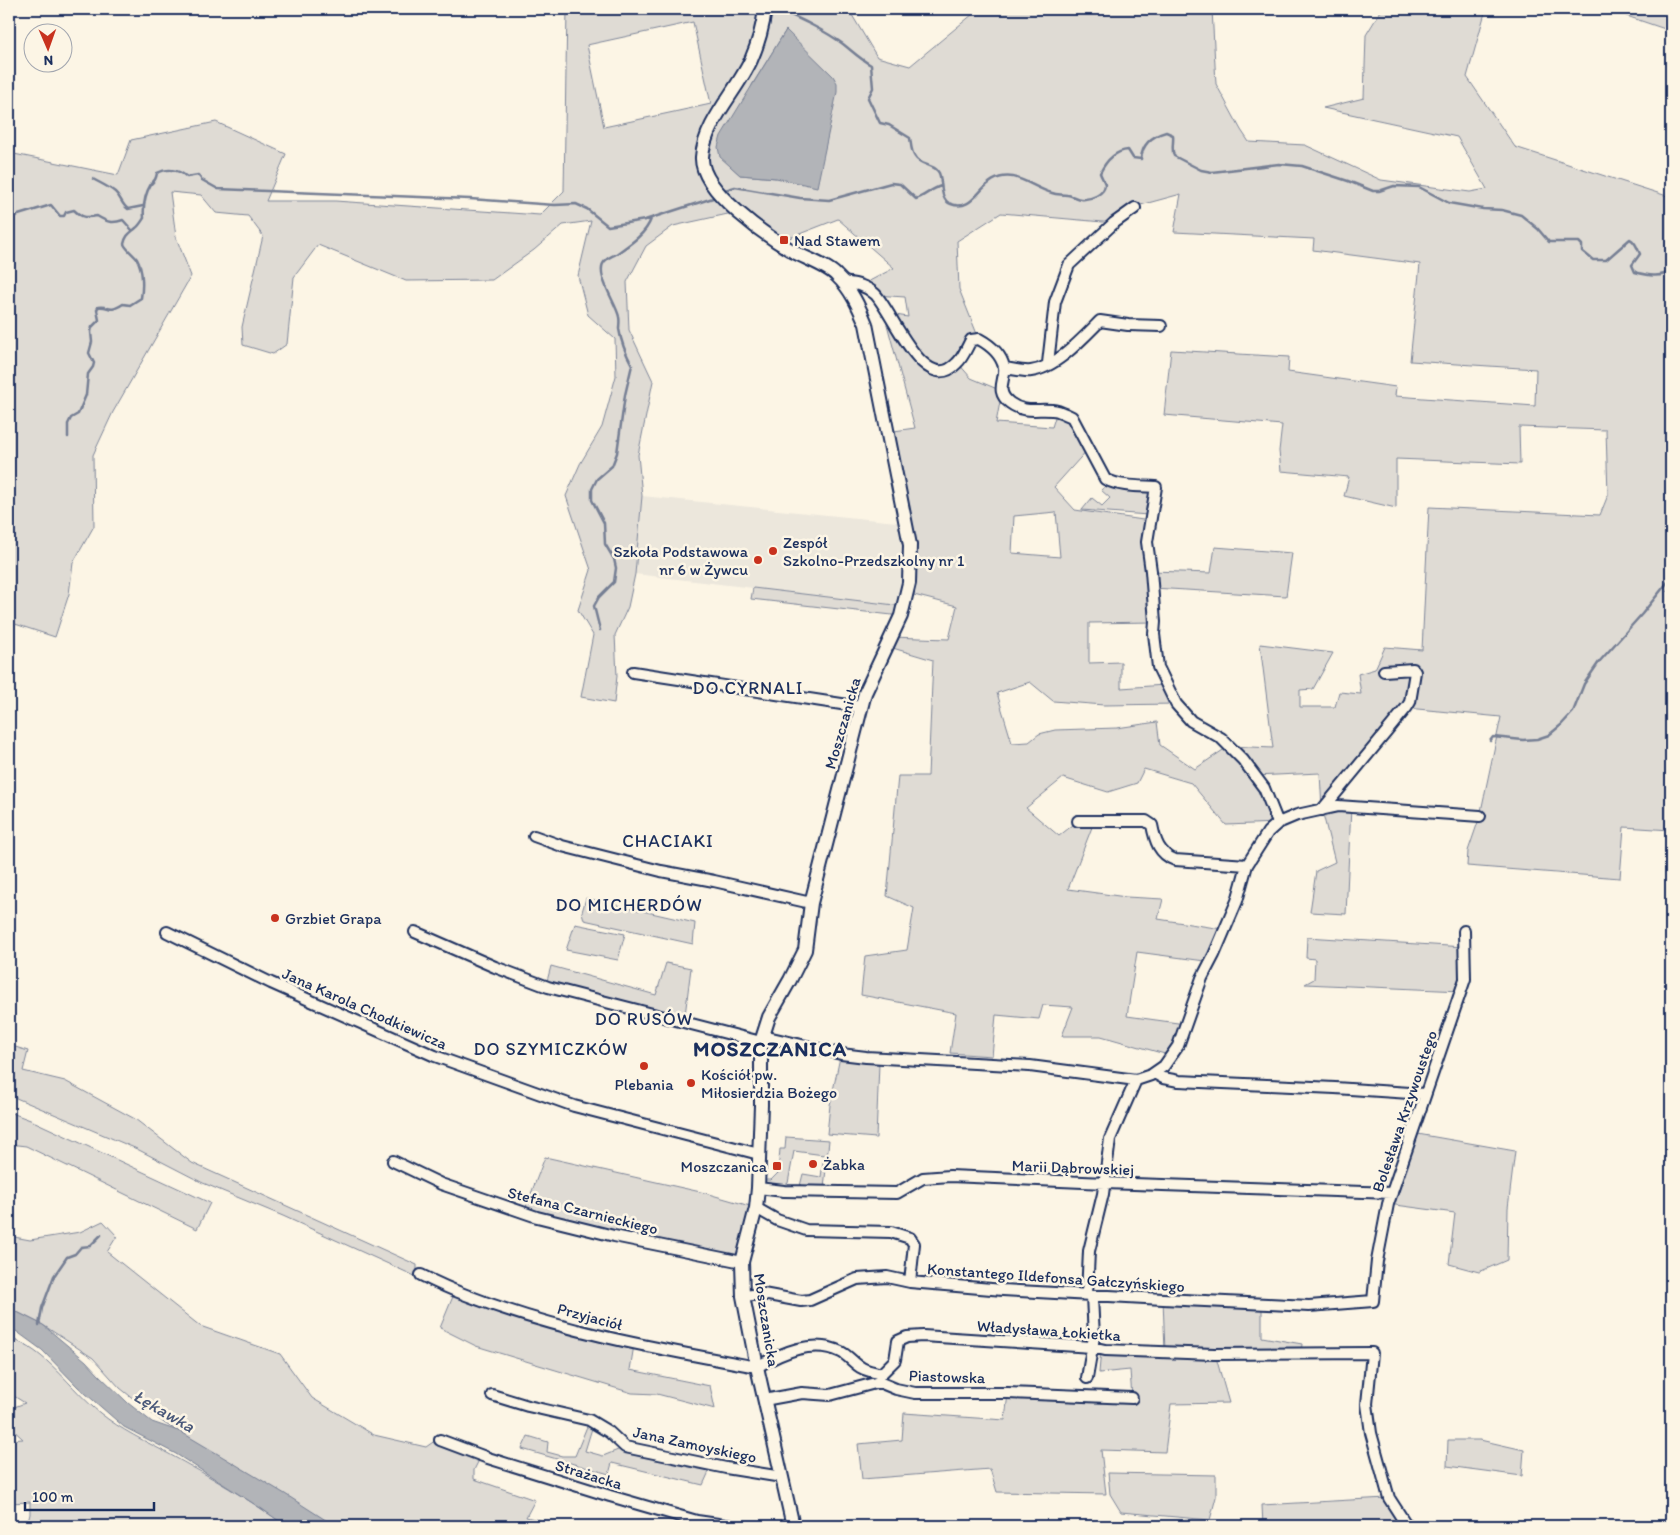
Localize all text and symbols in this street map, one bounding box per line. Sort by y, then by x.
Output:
north arrow [22,22,72,72]
text: N [43,52,53,69]
place label: Nad Stawem [794,231,881,250]
marker: Nad Stawem [778,234,790,246]
place label: Zespół Szkolno-Przedszkolny nr 1 [783,533,965,570]
place label: Szkoła Podstawowa nr 6 w Żywcu [613,542,749,579]
marker: Zespół Szkolno-Przedszkolny nr 1 [767,545,779,557]
marker: Szkoła Podstawowa nr 6 w Żywcu [752,554,764,566]
street label: Moszczanicka [820,674,865,771]
district label: DO CYRNALI [692,677,804,699]
district label: CHACIAKI [622,830,714,852]
district label: DO MICHERDÓW [555,894,703,916]
place label: Grzbiet Grapa [285,909,382,928]
marker: Grzbiet Grapa [269,912,281,924]
street label: Jana Karola Chodkiewicza [279,963,451,1054]
district label: DO RUSÓW [595,1008,693,1030]
street label: Bolesława Krzywoustego [1368,1028,1441,1195]
district label: MOSZCZANICA [693,1036,847,1061]
district label: DO SZYMICZKÓW [474,1038,628,1060]
marker: Plebania [638,1060,650,1072]
place label: Kościół pw. Miłosierdzia Bożego [701,1065,837,1102]
place label: Plebania [615,1075,674,1094]
marker: Kościół pw. Miłosierdzia Bożego [685,1077,697,1089]
place label: Żabka [823,1155,865,1174]
street label: Marii Dąbrowskiej [1011,1156,1134,1179]
place label: Moszczanica [681,1157,768,1176]
marker: Żabka [807,1158,819,1170]
marker: Moszczanica [771,1160,783,1172]
street label: Stefana Czarnieckiego [506,1183,660,1238]
street label: Konstantego Ildefonsa Gałczyńskiego [926,1259,1186,1296]
street label: Moszczanicka [750,1272,783,1369]
street label: Przyjaciół [555,1299,625,1334]
street label: Władysława Łokietka [976,1316,1122,1345]
street label: Piastowska [908,1366,986,1387]
water label: Łękawka [129,1385,200,1438]
street label: Jana Zamoyskiego [631,1422,758,1467]
street label: Strażacka [553,1455,625,1494]
scale bar [25,1480,154,1512]
text: 100 m [32,1488,74,1506]

